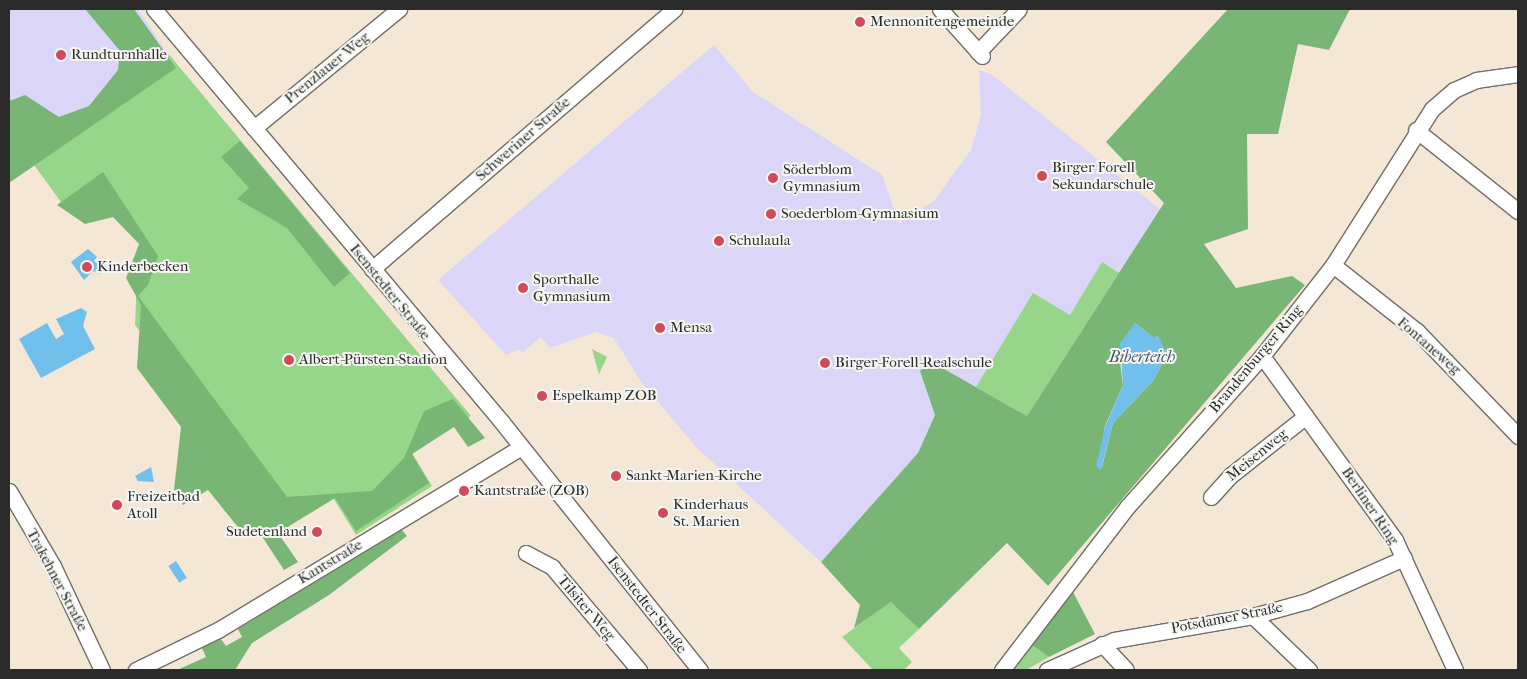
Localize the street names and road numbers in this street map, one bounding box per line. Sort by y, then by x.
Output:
street label: Prenzlauer Weg [281,28,373,108]
street label: Schweriner Straße [472,93,574,185]
street label: Isenstedter Straße [346,240,434,344]
street label: Brandenburger Ring [1206,301,1306,417]
street label: Fontaneweg [1393,313,1465,379]
street label: Meisenweg [1223,425,1291,485]
street label: Berliner Ring [1337,464,1403,548]
street label: Trakehner Straße [22,526,92,634]
street label: Kantstraße [295,536,365,588]
street label: Isenstedter Straße [603,553,691,657]
street label: Tilsiter Weg [553,572,619,644]
street label: Potsdamer Straße [1169,598,1285,638]

